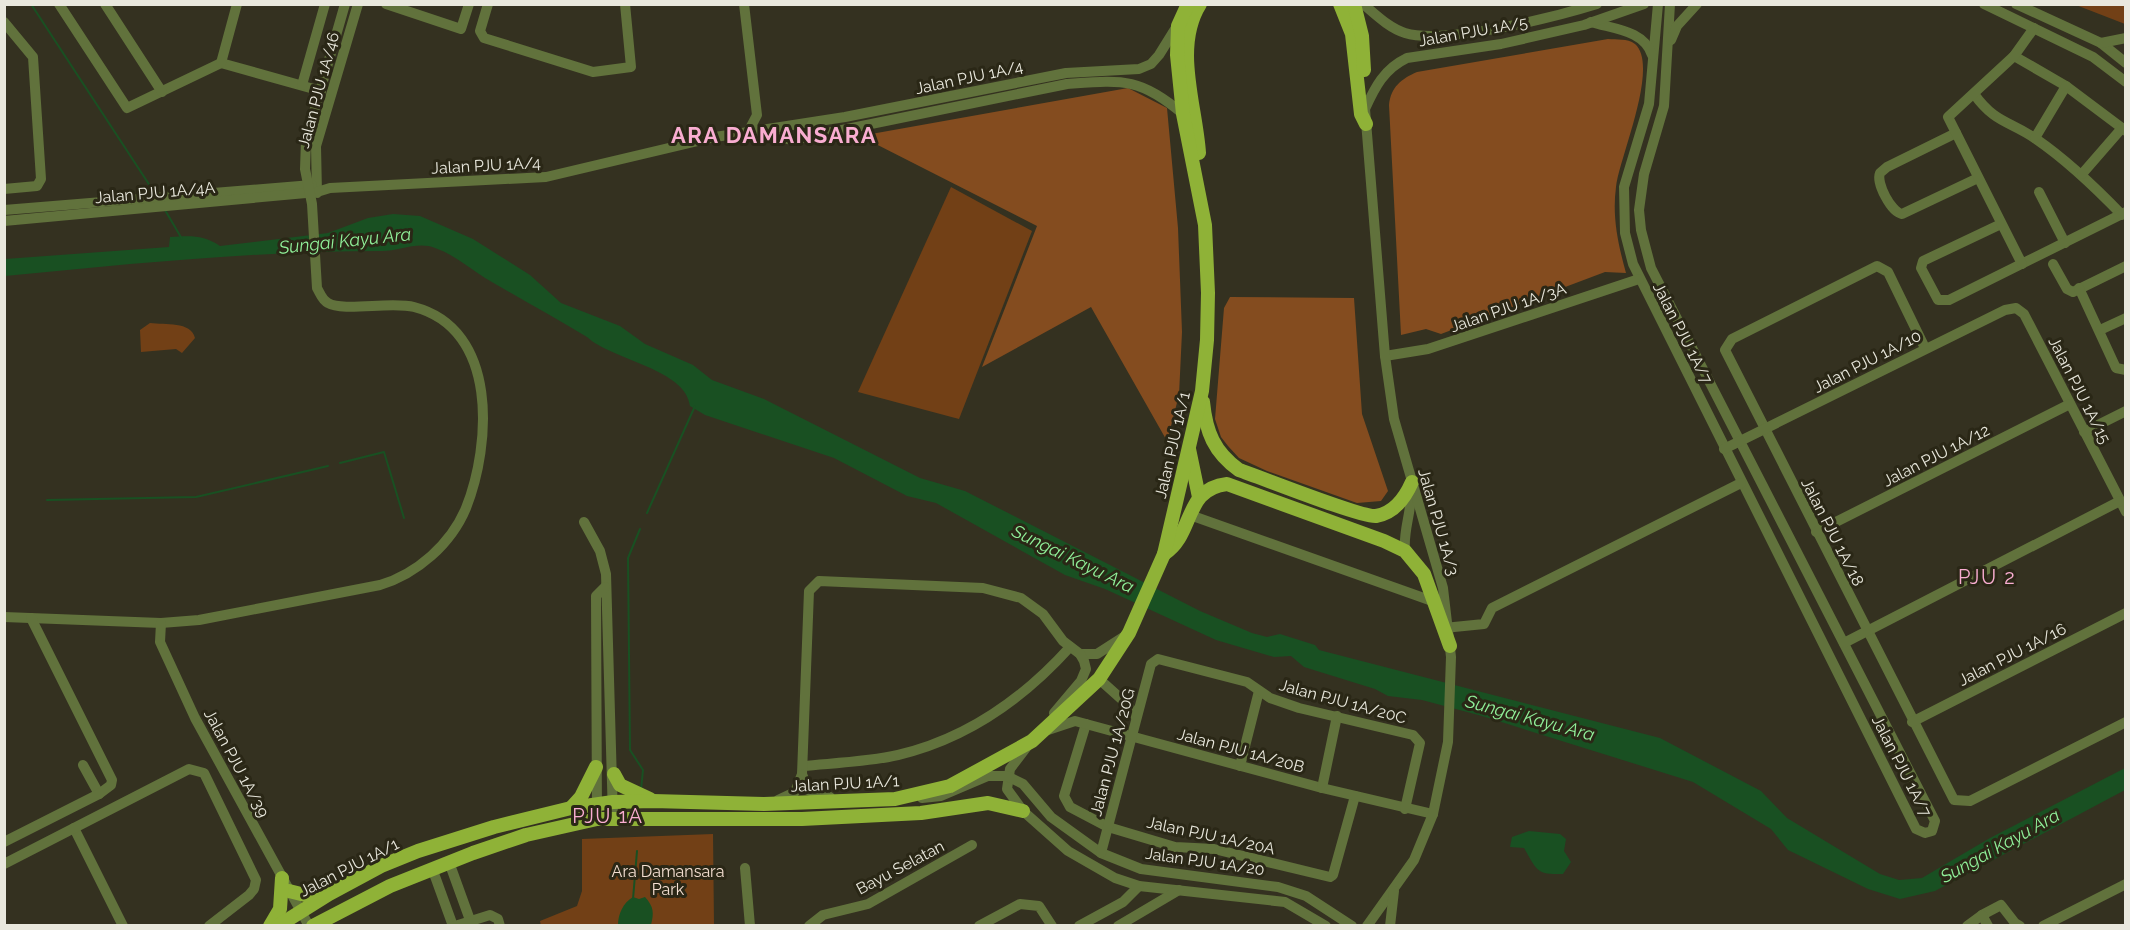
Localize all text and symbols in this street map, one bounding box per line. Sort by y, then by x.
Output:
street label: Jalan PJU 1A/5 [1417,13,1529,50]
street label: Jalan PJU 1A/46 [294,30,343,150]
street label: Jalan PJU 1A/4 [914,57,1025,98]
district label: ARA DAMANSARA [671,122,877,148]
street label: Jalan PJU 1A/4 [431,153,541,178]
street label: Jalan PJU 1A/4A [94,178,216,207]
water label: Sungai Kayu Ara [277,223,412,258]
street label: Jalan PJU 1A/3A [1448,279,1569,336]
street label: Jalan PJU 1A/7 [1649,280,1716,387]
street label: Jalan PJU 1A/10 [1810,326,1924,397]
street label: Jalan PJU 1A/15 [2044,334,2115,447]
street label: Jalan PJU 1A/1 [1151,390,1194,500]
street label: Jalan PJU 1A/12 [1880,420,1993,490]
street label: Jalan PJU 1A/3 [1414,466,1463,578]
street label: Jalan PJU 1A/18 [1797,475,1868,589]
water label: Sungai Kayu Ara [1008,519,1138,597]
district label: PJU 2 [1958,565,2016,589]
street label: Jalan PJU 1A/16 [1955,619,2069,690]
street label: Jalan PJU 1A/20C [1277,675,1409,728]
street label: Jalan PJU 1A/20G [1086,686,1139,818]
water label: Sungai Kayu Ara [1462,690,1597,745]
street label: Jalan PJU 1A/39 [200,706,273,821]
street label: Jalan PJU 1A/7 [1868,713,1935,820]
street label: Jalan PJU 1A/20B [1175,724,1306,777]
street label: Jalan PJU 1A/1 [790,771,900,796]
district label: PJU 1A [572,804,644,828]
water label: Sungai Kayu Ara [1936,804,2063,888]
street label: Jalan PJU 1A/20A [1145,813,1277,858]
street label: Jalan PJU 1A/1 [296,834,402,901]
street label: Bayu Selatan [853,836,947,899]
street label: Jalan PJU 1A/20 [1144,844,1266,879]
park label: Ara Damansara Park [612,862,724,899]

